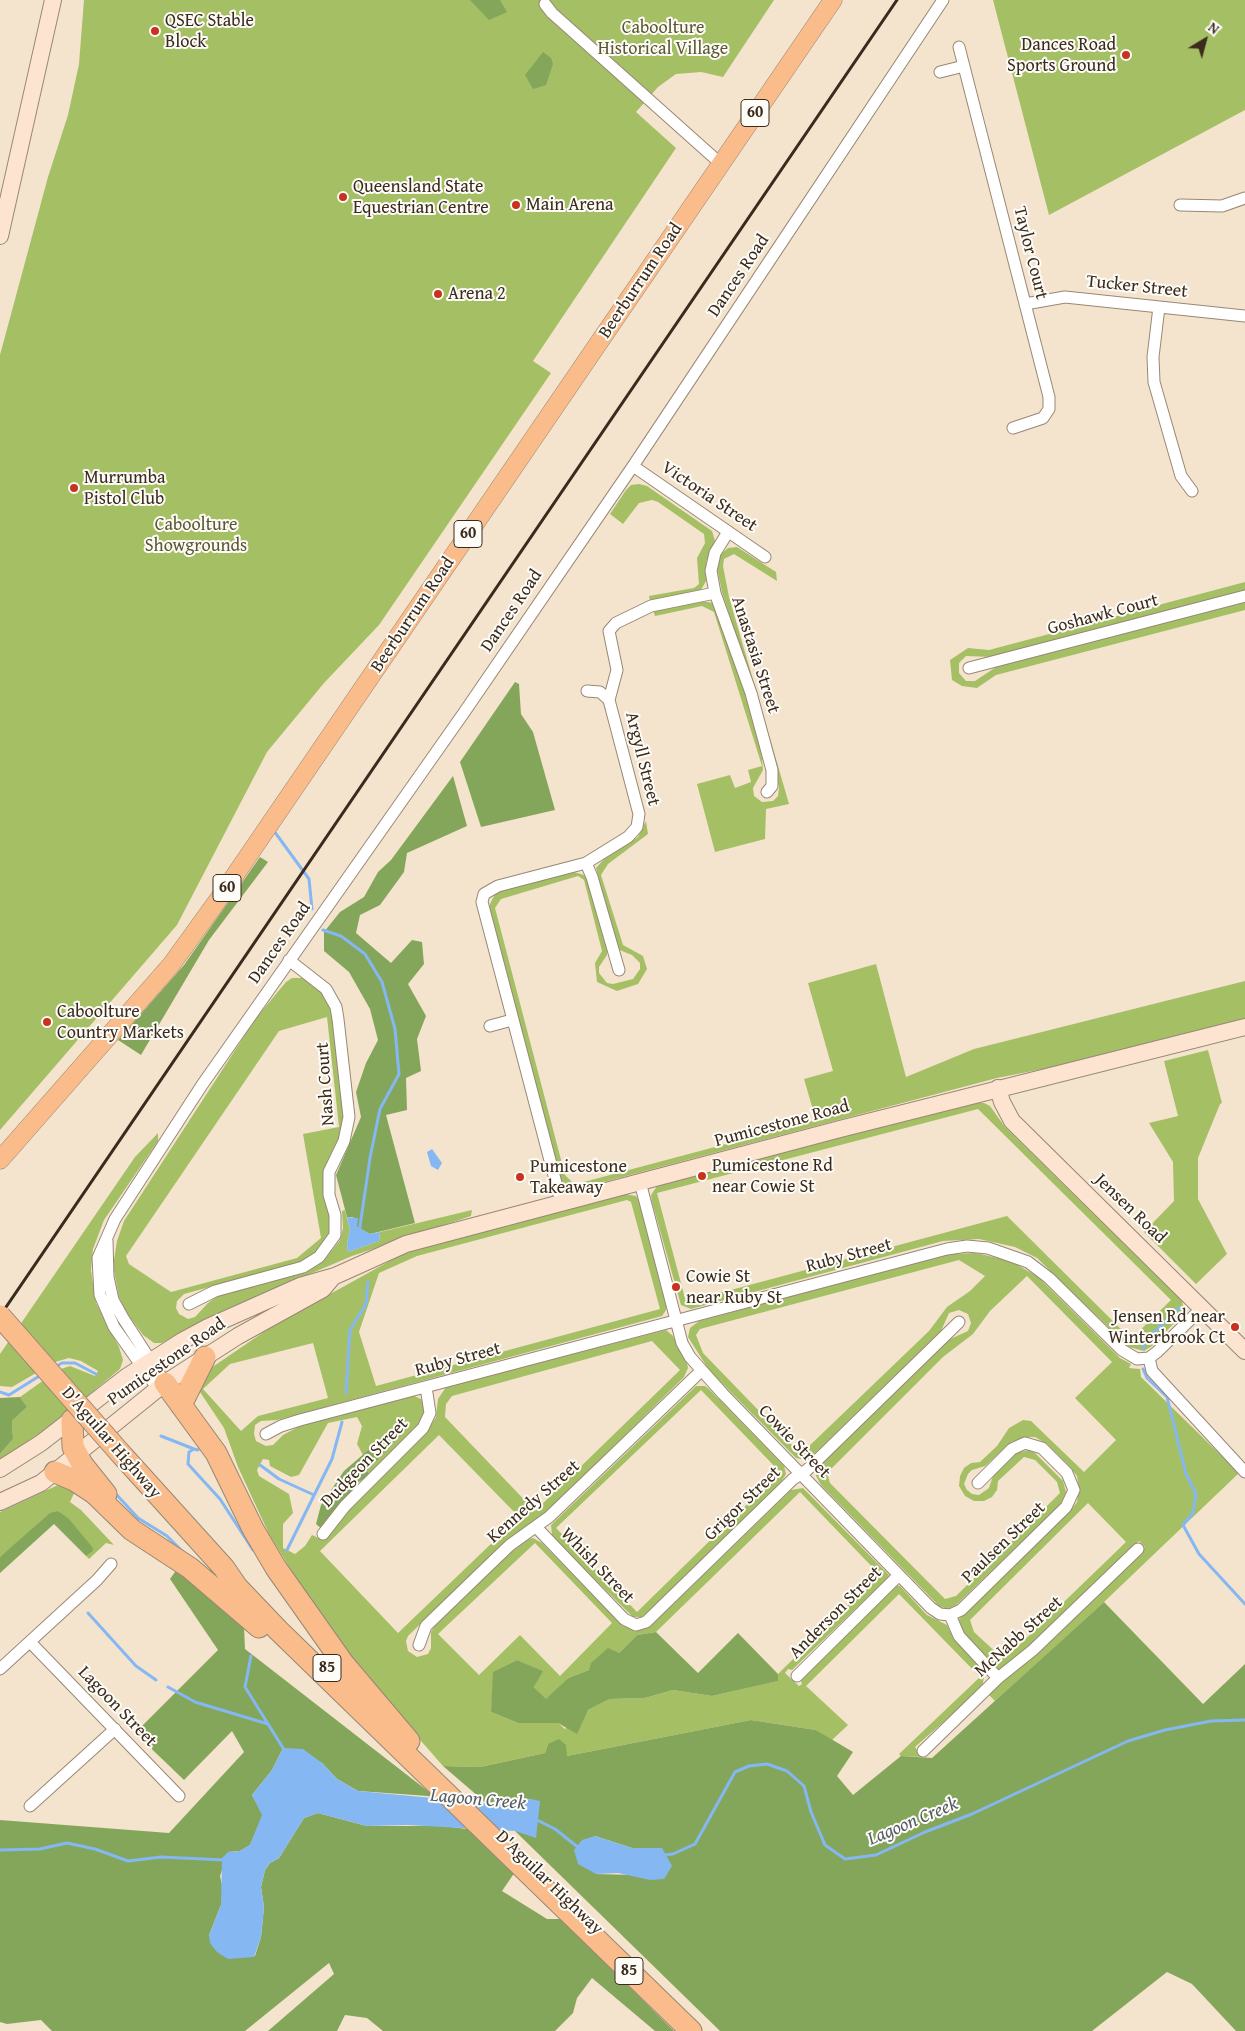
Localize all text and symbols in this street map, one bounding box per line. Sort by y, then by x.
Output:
place label: QSEC Stable Block [165,10,254,52]
north arrow [1180,15,1230,65]
park label: Caboolture Historical Village [598,17,728,59]
text: N [1204,17,1224,39]
marker: QSEC Stable Block [149,25,161,37]
place label: Dances Road Sports Ground [1007,34,1116,76]
marker: Dances Road Sports Ground [1120,49,1132,61]
road number: 60 [741,100,769,126]
place label: Queensland State Equestrian Centre [353,176,489,218]
marker: Queensland State Equestrian Centre [337,191,349,203]
place label: Main Arena [526,194,614,216]
marker: Main Arena [510,199,522,211]
street label: Taylor Court [1008,204,1052,302]
street label: Beerburrum Road [594,219,688,343]
street label: Dances Road [704,231,774,321]
street label: Tucker Street [1085,271,1189,303]
place label: Arena 2 [448,283,506,305]
marker: Arena 2 [432,288,444,300]
street label: Victoria Street [657,457,761,537]
place label: Murrumba Pistol Club [84,467,166,509]
marker: Murrumba Pistol Club [68,482,80,494]
park label: Caboolture Showgrounds [145,514,247,556]
road number: 60 [454,520,482,548]
street label: Beerburrum Road [366,553,460,677]
street label: Dances Road [477,566,547,656]
street label: Goshawk Court [1045,590,1161,640]
street label: Anastasia Street [726,594,784,716]
street label: Argyll Street [620,710,664,808]
road number: 60 [213,874,241,901]
street label: Dances Road [244,898,316,988]
place label: Caboolture Country Markets [57,1001,184,1044]
marker: Caboolture Country Markets [41,1016,53,1028]
street label: Nash Court [312,1041,340,1127]
street label: Pumicestone Road [712,1096,852,1152]
place label: Pumicestone Rd near Cowie St [712,1155,833,1198]
place label: Pumicestone Takeaway [530,1156,627,1198]
street label: Jensen Road [1090,1169,1170,1249]
marker: Pumicestone Rd near Cowie St [696,1170,708,1182]
marker: Pumicestone Takeaway [514,1171,526,1183]
street label: Ruby Street [804,1234,894,1278]
place label: Cowie St near Ruby St [686,1266,782,1308]
marker: Cowie St near Ruby St [670,1281,682,1293]
place label: Jensen Rd near Winterbrook Ct [1108,1306,1225,1348]
street label: Pumicestone Road [104,1313,230,1411]
marker: Jensen Rd near Winterbrook Ct [1229,1321,1241,1333]
street label: Ruby Street [413,1338,503,1382]
street label: D'Aguilar Highway [57,1383,165,1503]
street label: Cowie Street [753,1401,835,1483]
street label: Dudgeon Street [317,1414,413,1512]
street label: Kennedy Street [483,1456,585,1548]
street label: Grigor Street [700,1462,786,1546]
street label: Paulsen Street [958,1498,1050,1588]
street label: Whish Street [555,1524,639,1608]
street label: Anderson Street [785,1562,887,1664]
street label: McNabb Street [970,1592,1068,1682]
road number: 85 [313,1655,341,1682]
street label: Lagoon Street [73,1662,161,1752]
water label: Lagoon Creek [429,1784,527,1816]
water label: Lagoon Creek [864,1793,962,1851]
street label: D'Aguilar Highway [491,1826,607,1940]
road number: 85 [615,1958,643,1984]

